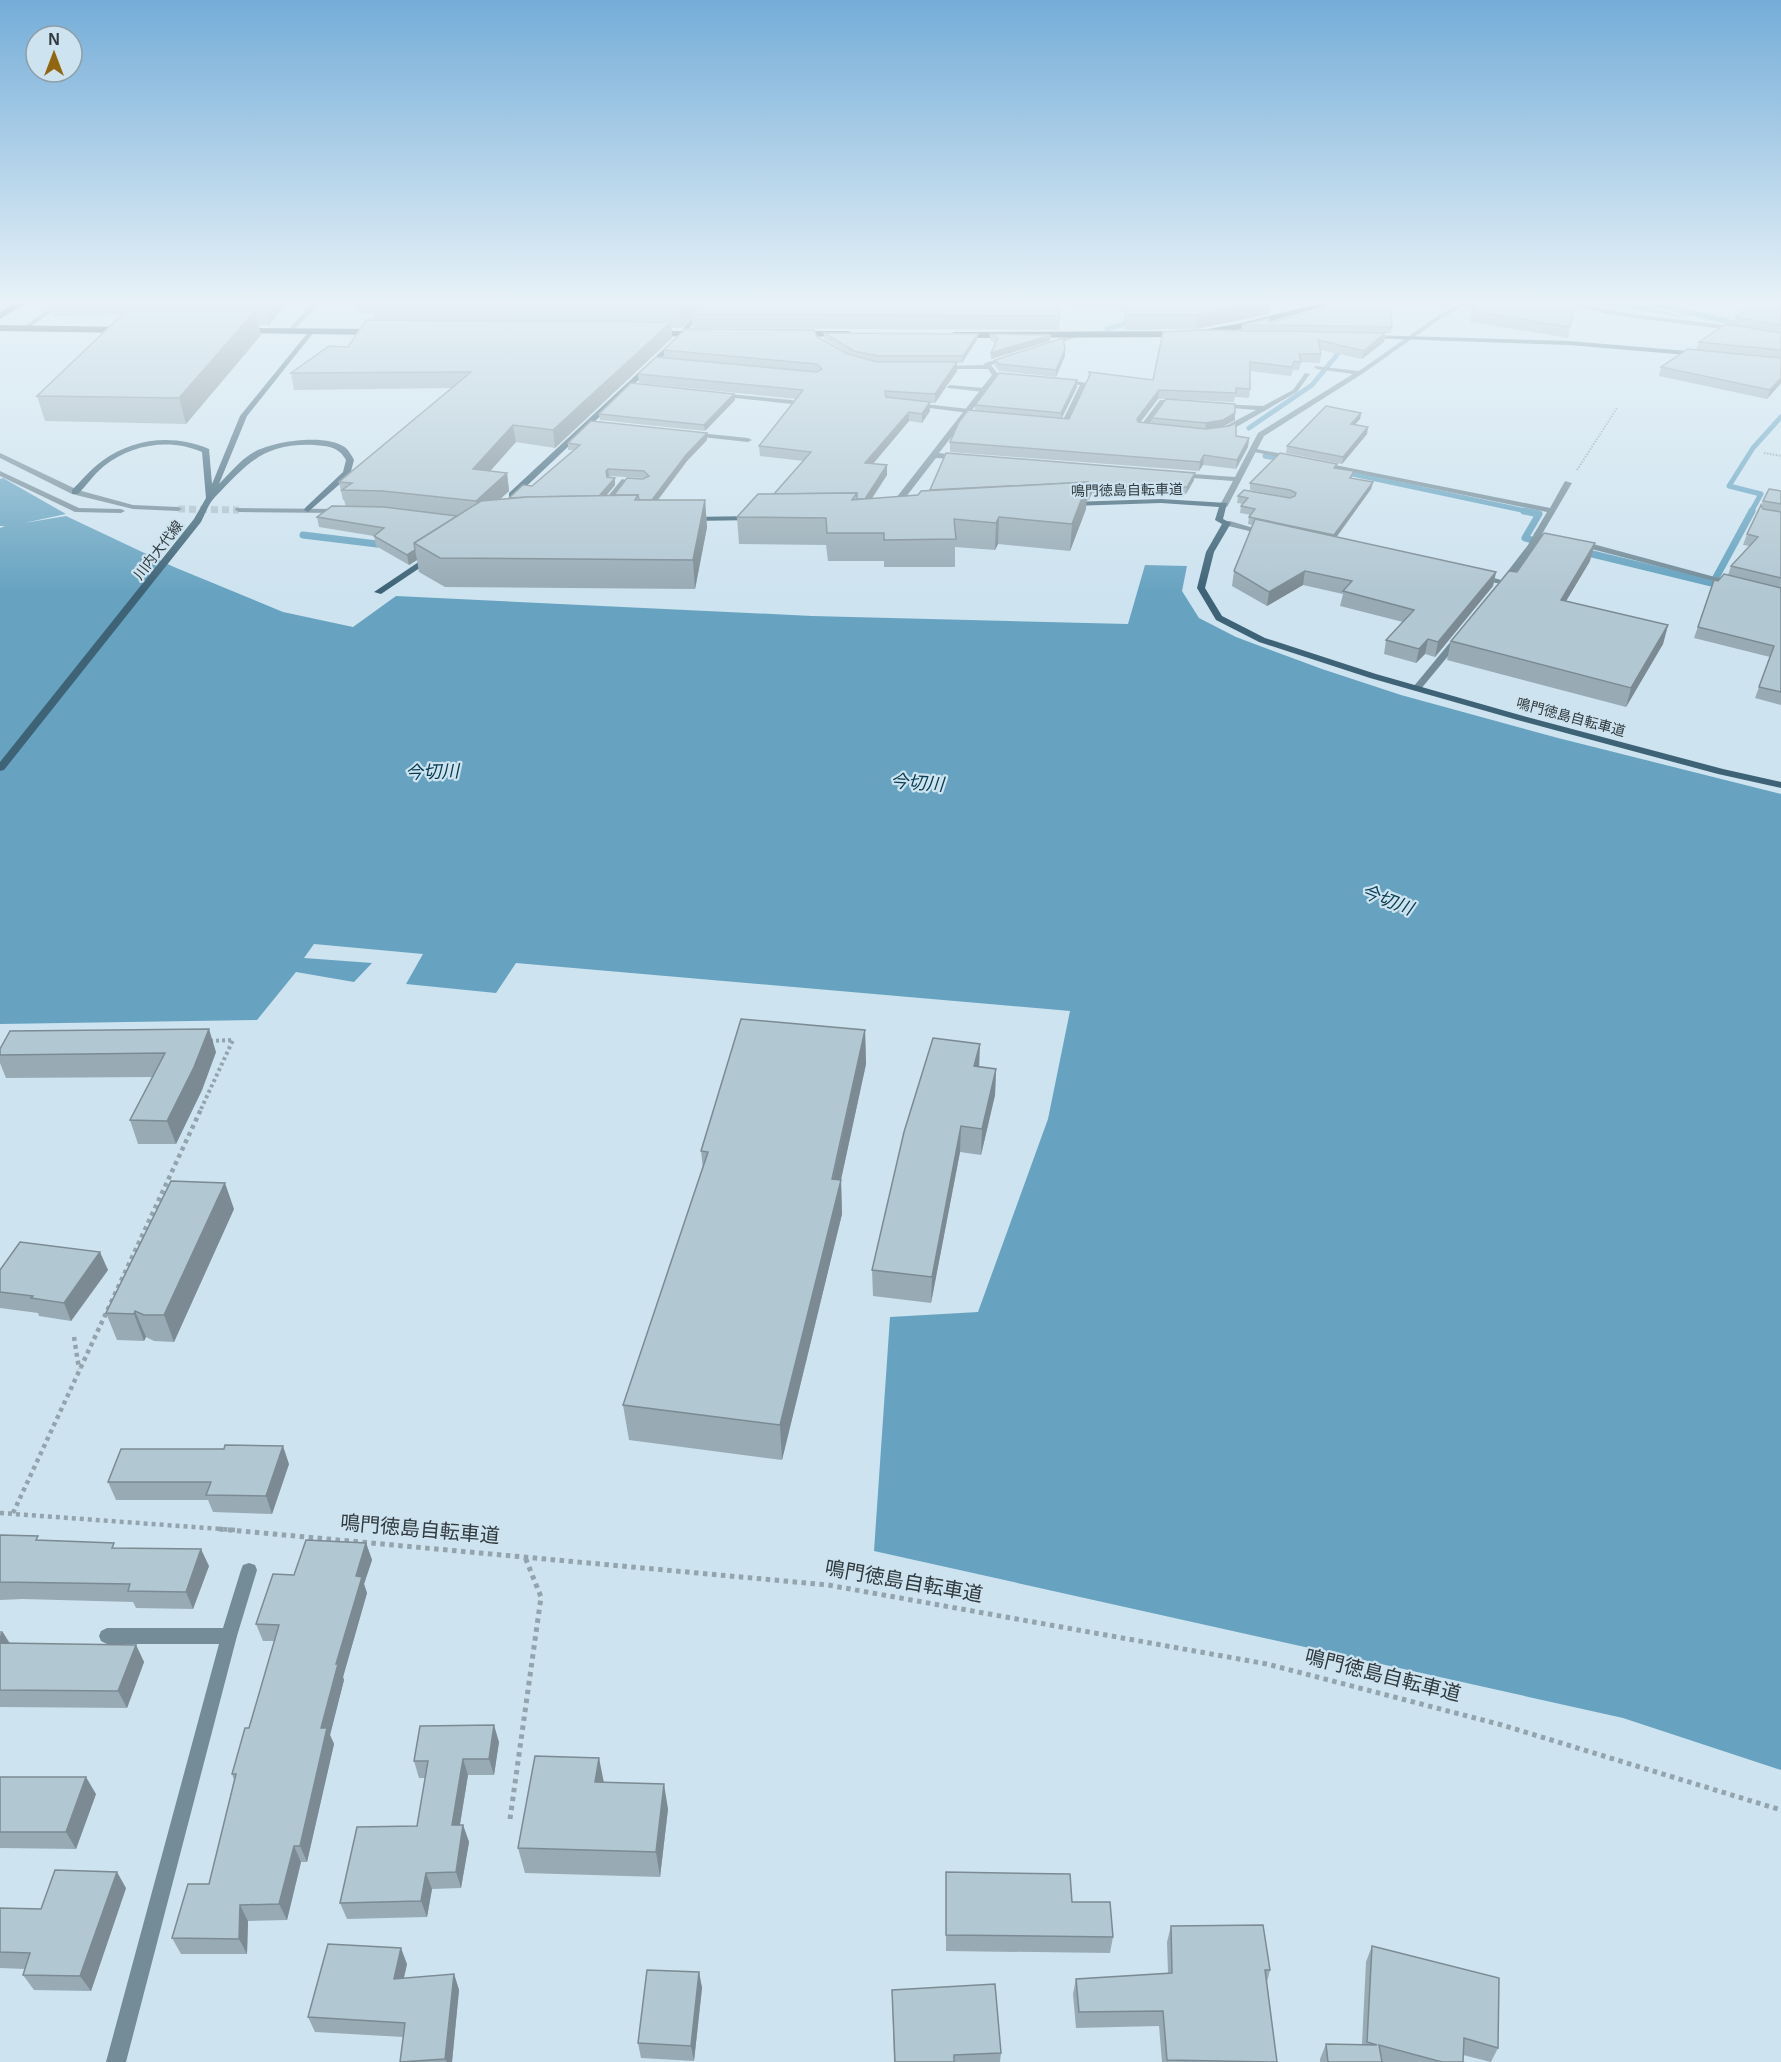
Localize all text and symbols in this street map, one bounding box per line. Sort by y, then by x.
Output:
north arrow [24,24,84,84]
text: N [48,31,60,48]
street label: 鳴門徳島自転車道 [1071,481,1183,499]
street label: 川内大代線 [130,517,186,583]
street label: 鳴門徳島自転車道 [1515,695,1627,739]
water label: 今切川 [405,761,461,783]
water label: 今切川 [889,771,947,795]
water label: 今切川 [1358,881,1418,920]
street label: 鳴門徳島自転車道 [339,1511,501,1547]
street label: 鳴門徳島自転車道 [823,1556,985,1606]
street label: 鳴門徳島自転車道 [1303,1645,1463,1705]

